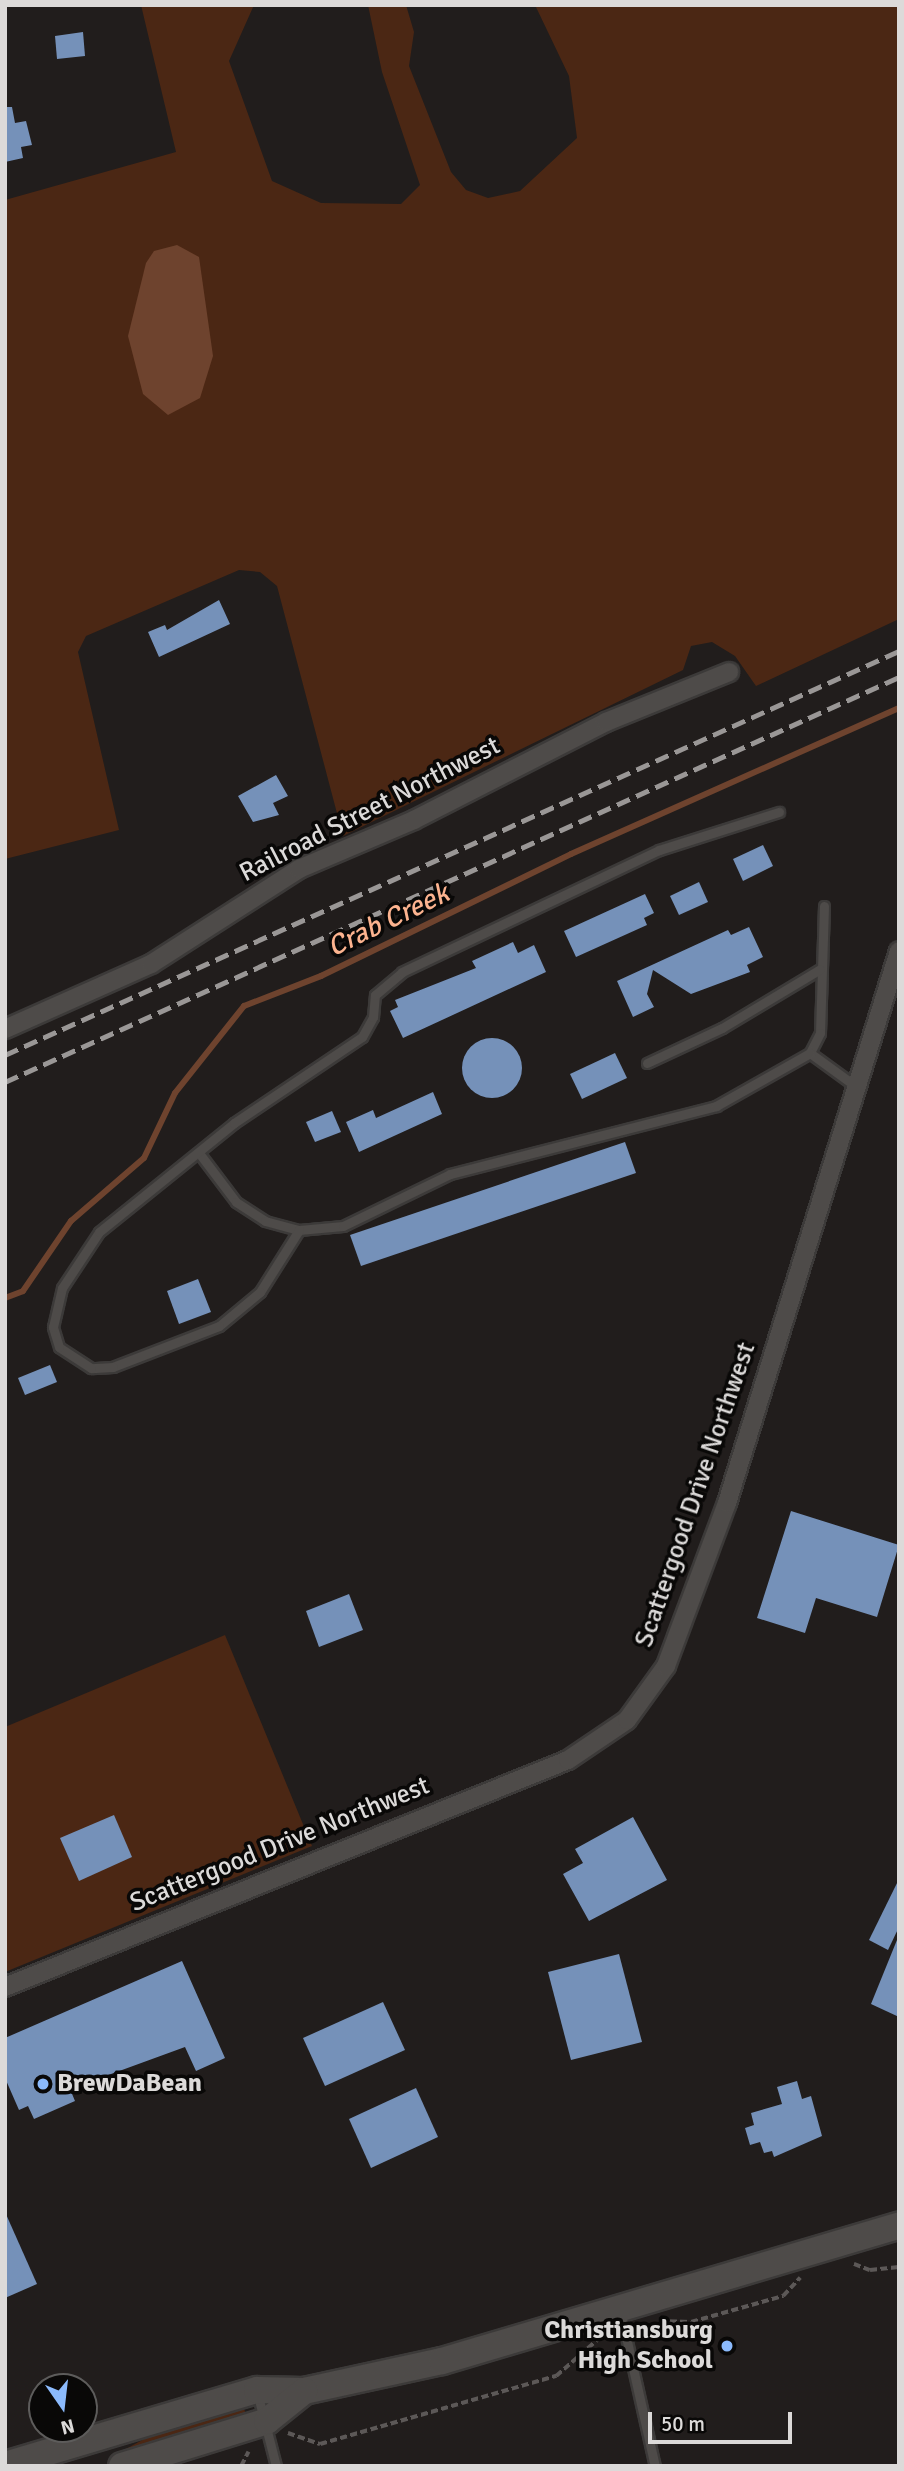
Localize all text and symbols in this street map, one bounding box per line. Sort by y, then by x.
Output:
street label: Railroad Street Northwest [235,731,505,889]
water label: Crab Creek [322,876,454,964]
street label: Scattergood Drive Northwest [629,1339,763,1651]
street label: Scattergood Drive Northwest [126,1771,434,1919]
place label: BrewDaBean [57,2068,202,2100]
marker: BrewDaBean [35,2076,51,2092]
place label: Christiansburg High School [544,2315,713,2376]
marker: Christiansburg High School [719,2338,735,2354]
north arrow [28,2373,98,2443]
scale bar [652,2398,796,2442]
text: 50 m [661,2411,705,2437]
text: N [58,2413,77,2440]

